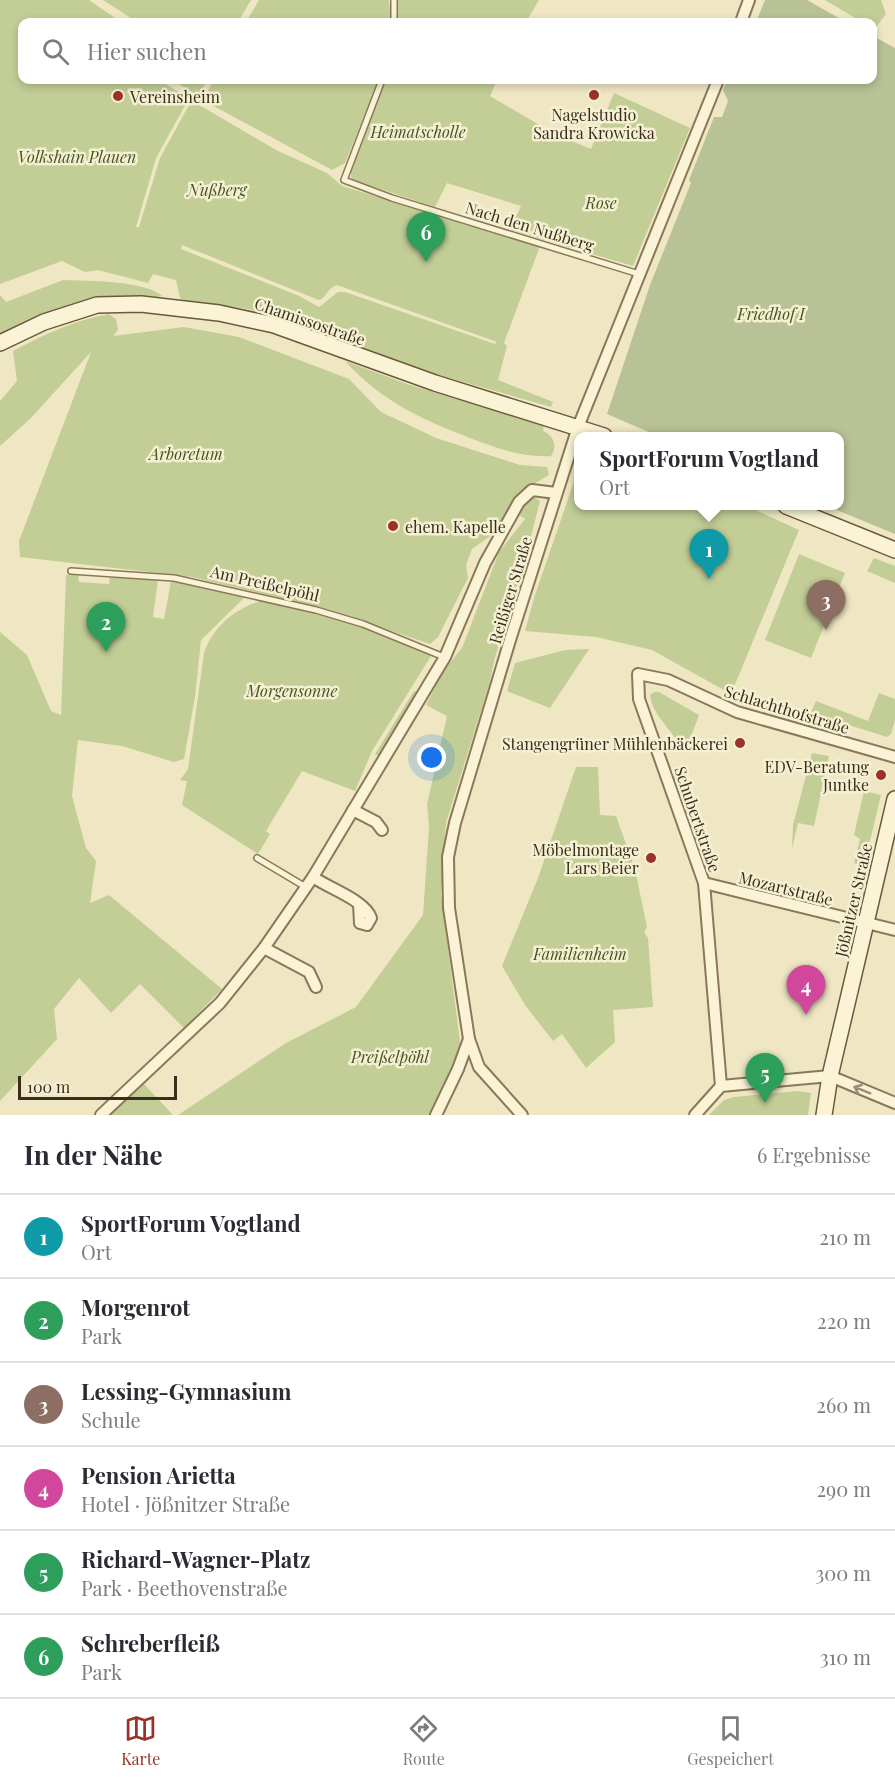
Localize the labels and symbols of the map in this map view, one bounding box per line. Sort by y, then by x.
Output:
place label: Vereinsheim [129,86,220,107]
marker: Nagelstudio Sandra Krowicka [587,88,601,102]
marker: Vereinsheim [111,89,125,103]
place label: Nagelstudio Sandra Krowicka [533,104,655,143]
park label: Heimatscholle [369,121,466,142]
park label: Volkshain Plauen [18,146,136,167]
park label: Nußberg [185,179,248,200]
park label: Rose [584,192,617,213]
street label: Nach den Nußberg [463,196,597,256]
pin: 6 [406,212,446,262]
street label: Chamissostraße [252,292,368,350]
park label: Friedhof I [736,303,806,324]
park label: Arboretum [147,443,223,464]
place label: ehem. Kapelle [405,516,506,537]
marker: ehem. Kapelle [386,519,400,533]
pin: 1 [690,530,728,579]
street label: Reißiger Straße [484,534,536,646]
street label: Am Preißelpöhl [208,560,322,606]
pin: 3 [806,580,846,630]
pin: 2 [86,602,126,652]
park label: Morgensonne [246,680,338,701]
street label: Schlachthofstraße [722,680,852,738]
place label: Stangengrüner Mühlenbäckerei [502,733,728,754]
marker: Stangengrüner Mühlenbäckerei [733,736,747,750]
your location [417,743,446,772]
place label: EDV-Beratung Juntke [765,756,870,795]
street label: Schubertstraße [670,763,726,875]
marker: EDV-Beratung Juntke [874,768,888,782]
place label: Möbelmontage Lars Beier [532,839,639,878]
street label: Jößnitzer Straße [829,841,876,960]
marker: Möbelmontage Lars Beier [644,851,658,865]
street label: Mozartstraße [737,866,835,910]
park label: Familienheim [532,943,627,964]
pin: 4 [786,966,826,1015]
park label: Preißelpöhl [350,1046,430,1067]
pin: 5 [746,1054,784,1103]
scale bar [18,1073,177,1100]
one-way arrow [854,1083,872,1094]

